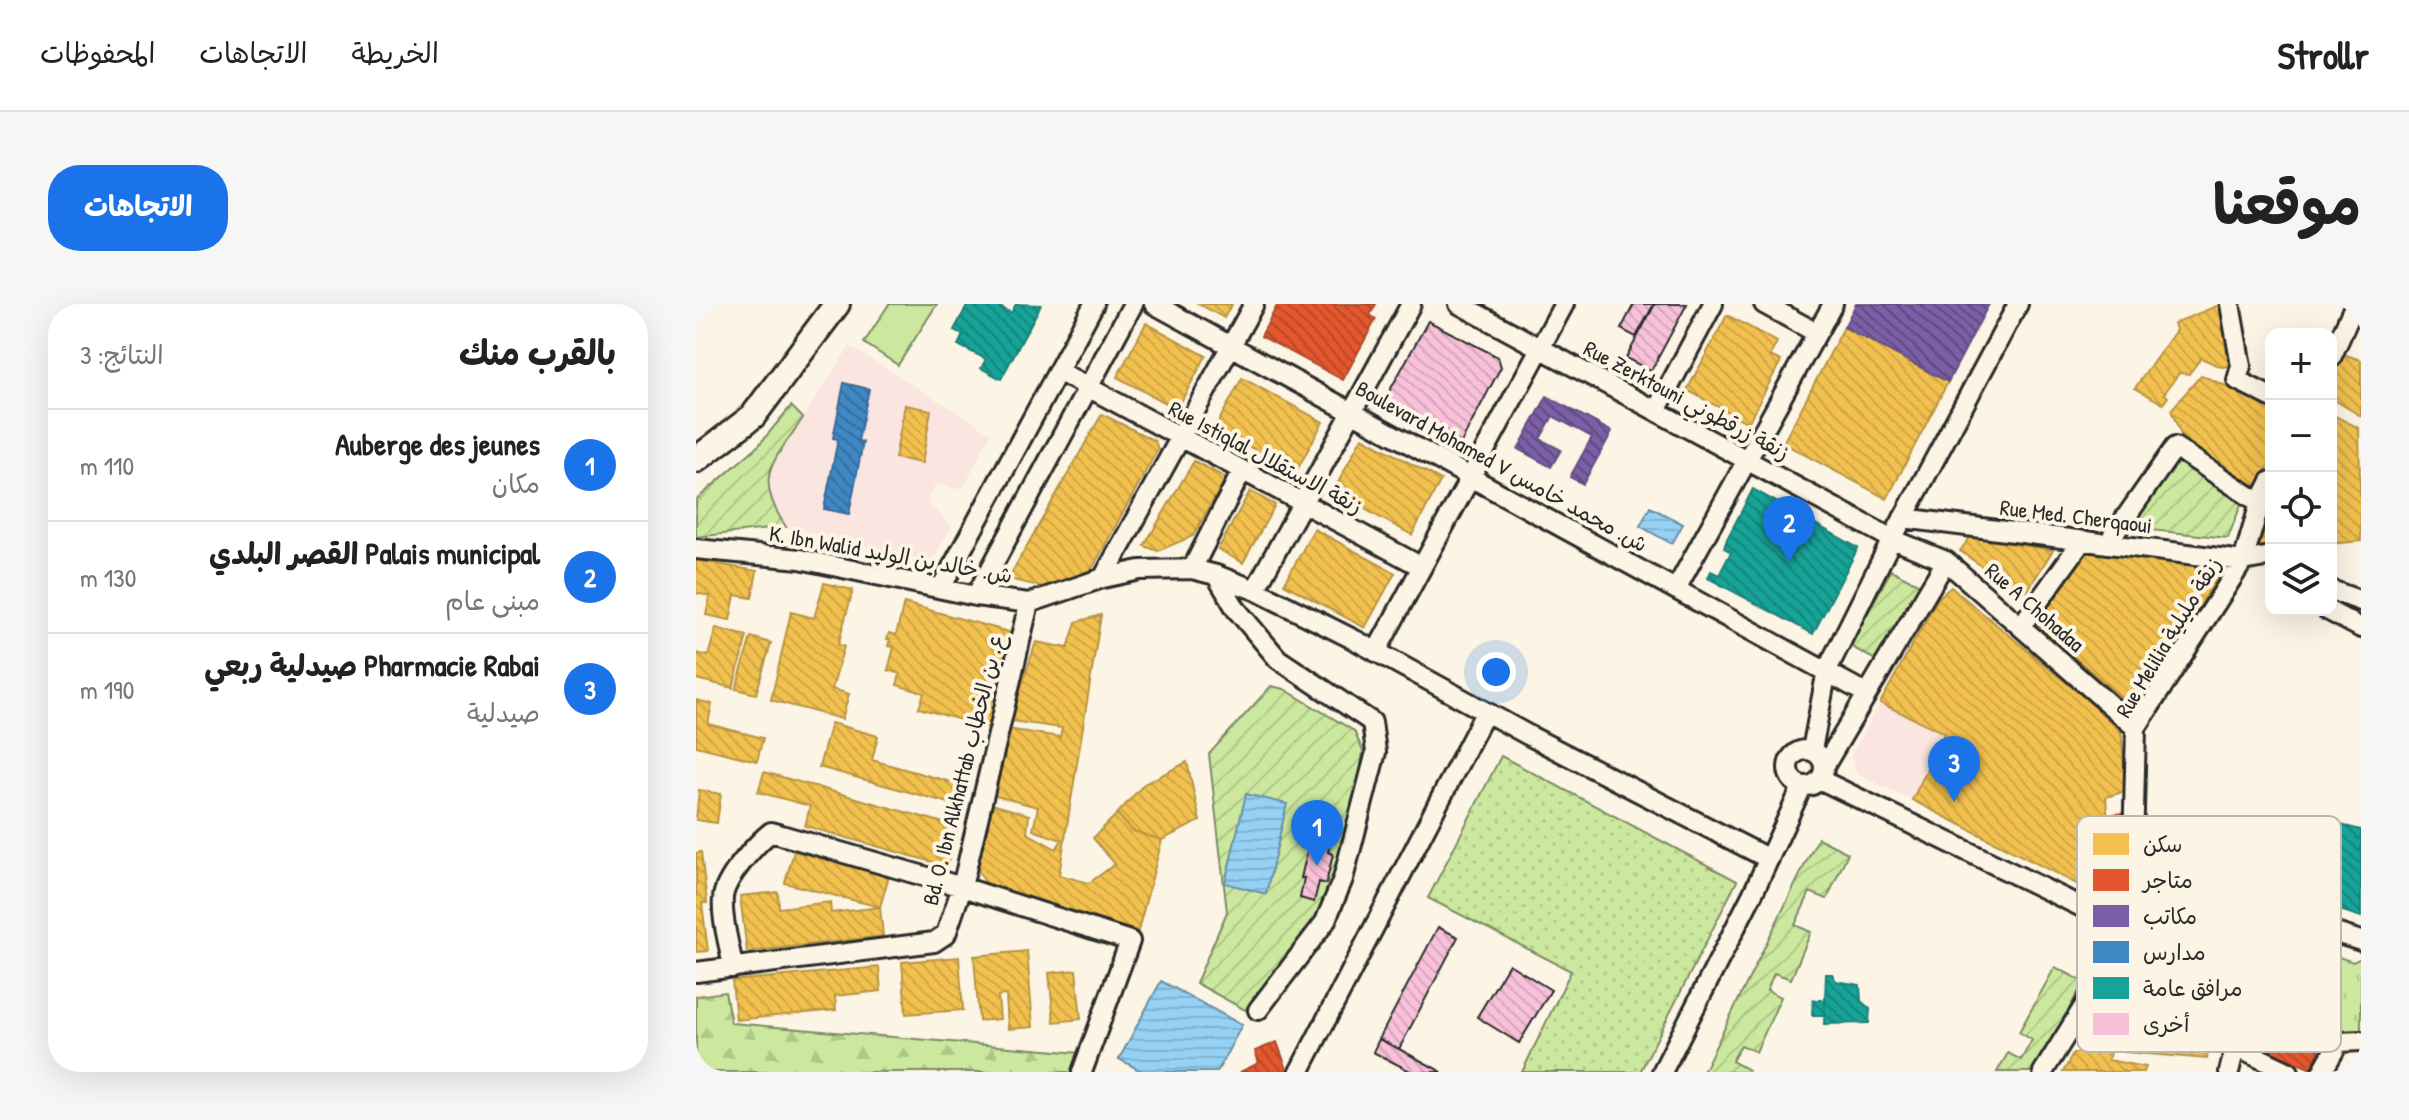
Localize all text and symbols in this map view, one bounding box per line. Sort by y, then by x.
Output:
text: Strollr [2278,29,2369,81]
text: المحفوظات [40,34,155,72]
text: الاتجاهات [199,34,307,72]
text: الخريطة [351,34,439,72]
button: الاتجاهات [48,165,228,251]
text: موقعنا [2213,166,2361,241]
map controls [2265,328,2337,616]
button: + [2265,328,2337,400]
text: بالقرب منك [459,330,616,376]
street label: Rue Zerktouni زنقة زرقطوني [1576,333,1795,471]
text: النتائج: 3 [80,337,164,372]
street label: Boulevard Mohamed V ش. محمد خامس [1351,373,1653,559]
street label: Rue Istiqlal زنقة الاستقلال [1164,393,1368,521]
button: − [2265,400,2337,472]
text: Auberge des jeunes [335,424,540,464]
text: 110 m [80,448,134,483]
text: 1 [585,448,595,483]
text: مكان [492,466,540,501]
button: locate [2265,472,2337,544]
street label: Rue Med. Cherqaoui [1998,492,2154,540]
pin: 2 [1763,496,1815,562]
street label: K. Ibn Walid ش. خالد بن الوليد [767,518,1015,590]
text: Palais municipal القصر البلدي [209,533,540,573]
button: layers [2265,544,2337,616]
street label: Rue Melilia زنقة مليلية [2108,551,2228,723]
street label: Rue A Chohadaa [1979,556,2091,659]
text: 130 m [80,560,136,595]
text: 2 [584,560,596,595]
text: مبنى عام [445,583,540,618]
street label: Bd. O. Ibn Alkhattab ع. بن الخطاب [915,630,1013,909]
text: Pharmacie Rabai صيدلية ربعي [204,645,540,685]
your location [1476,652,1516,692]
text: 190 m [80,672,134,707]
text: 3 [584,672,596,707]
text: صيدلية [467,695,540,730]
pin: 3 [1928,736,1980,802]
pin: 1 [1291,800,1343,866]
legend [2077,816,2341,1052]
text: سكن [2143,829,2183,859]
text: متاجر [2141,865,2193,895]
text: مكاتب [2143,901,2197,931]
text: مدارس [2143,937,2206,967]
text: مرافق عامة [2143,973,2242,1003]
text: أخرى [2143,1009,2190,1039]

